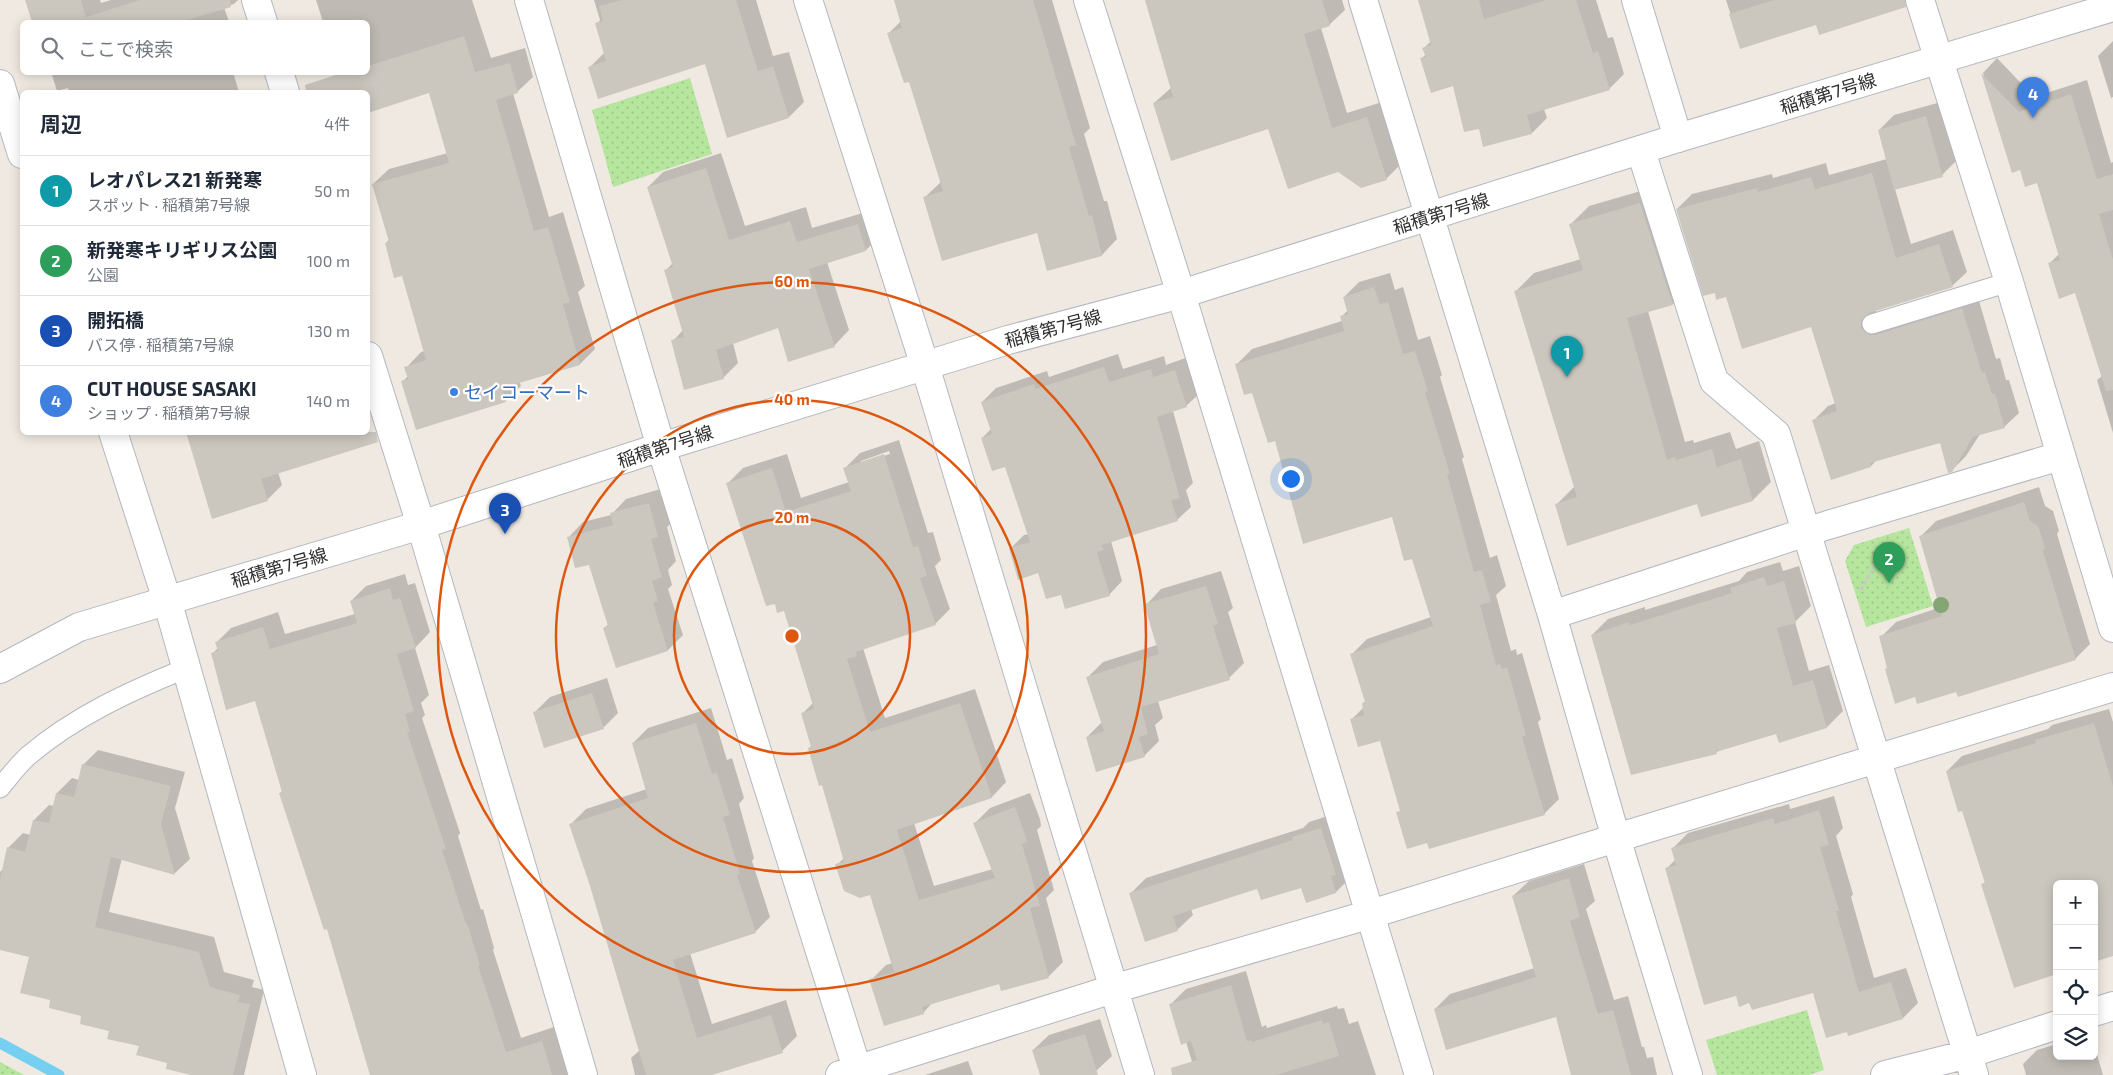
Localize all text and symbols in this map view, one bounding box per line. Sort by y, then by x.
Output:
search box [20,20,370,75]
icon: search [38,34,66,62]
text: ここで検索 [78,37,173,60]
street label: 稲積第7号線 [1777,68,1879,118]
pin: 4 [2017,77,2049,118]
text: 周辺 [40,111,82,136]
text: 4件 [324,114,350,133]
text: レオパレス21 新発寒 [87,168,262,191]
text: 1 [53,181,59,200]
text: 50 m [314,181,350,200]
street label: 稲積第7号線 [1390,188,1492,238]
text: スポット · 稲積第7号線 [87,195,250,214]
text: 新発寒キリギリス公園 [87,238,277,261]
text: 2 [51,251,61,270]
text: 100 m [307,251,350,270]
text: 公園 [87,265,119,284]
text: 60 m [775,272,809,290]
street label: 稲積第7号線 [1002,305,1104,351]
text: 開拓橋 [87,308,144,331]
text: 3 [51,321,61,340]
text: 130 m [308,321,350,340]
text: バス停 · 稲積第7号線 [87,335,234,354]
pin: 1 [1551,336,1583,377]
text: CUT HOUSE SASAKI [87,377,256,400]
place label: セイコーマート [464,381,590,403]
marker: セイコーマート [448,386,460,398]
text: 40 m [774,390,810,408]
text: 4 [51,391,61,410]
text: 140 m [307,391,350,410]
text: ショップ · 稲積第7号線 [87,403,250,422]
street label: 稲積第7号線 [614,420,716,472]
your location [1278,466,1304,492]
pin: 3 [489,493,521,534]
text: 20 m [775,508,809,526]
pin: 2 [1873,542,1905,583]
street label: 稲積第7号線 [228,543,330,591]
centre of rings [783,627,801,645]
map controls [2053,880,2098,1060]
button: + [2053,880,2098,925]
button: − [2053,925,2098,970]
button: locate [2053,970,2098,1015]
button: layers [2053,1015,2098,1060]

